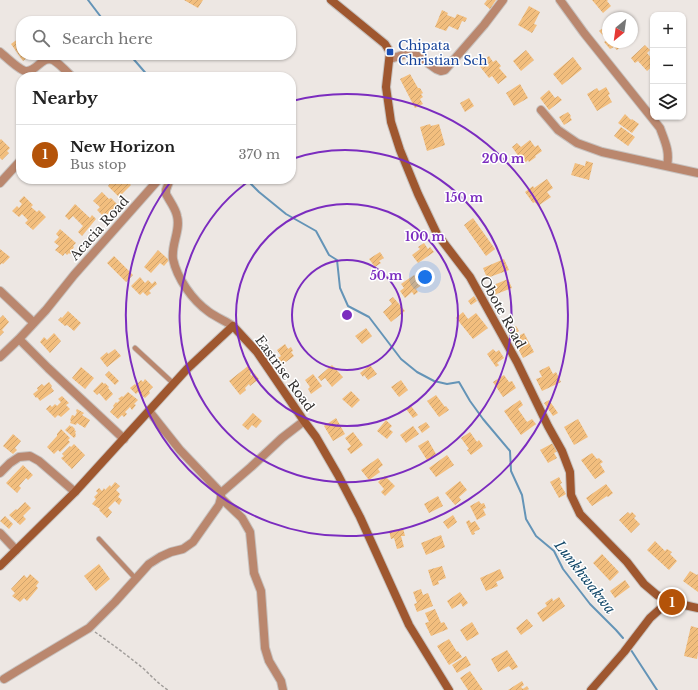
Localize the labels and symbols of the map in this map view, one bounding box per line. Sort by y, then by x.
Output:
north arrow [602,12,638,48]
place label: Chipata Christian Sch [398,37,487,69]
marker: Chipata Christian Sch [385,47,395,57]
text: 200 m [482,151,525,166]
text: 150 m [445,190,484,205]
street label: Acacia Road [65,192,133,265]
text: 100 m [405,229,446,244]
your location [415,267,435,287]
text: 50 m [370,268,403,283]
street label: Obote Road [476,273,529,352]
centre of rings [340,308,354,322]
street label: Eastrise Road [251,332,318,415]
water label: Lunkhwakwa [550,536,619,617]
pin: 1 [659,587,685,617]

